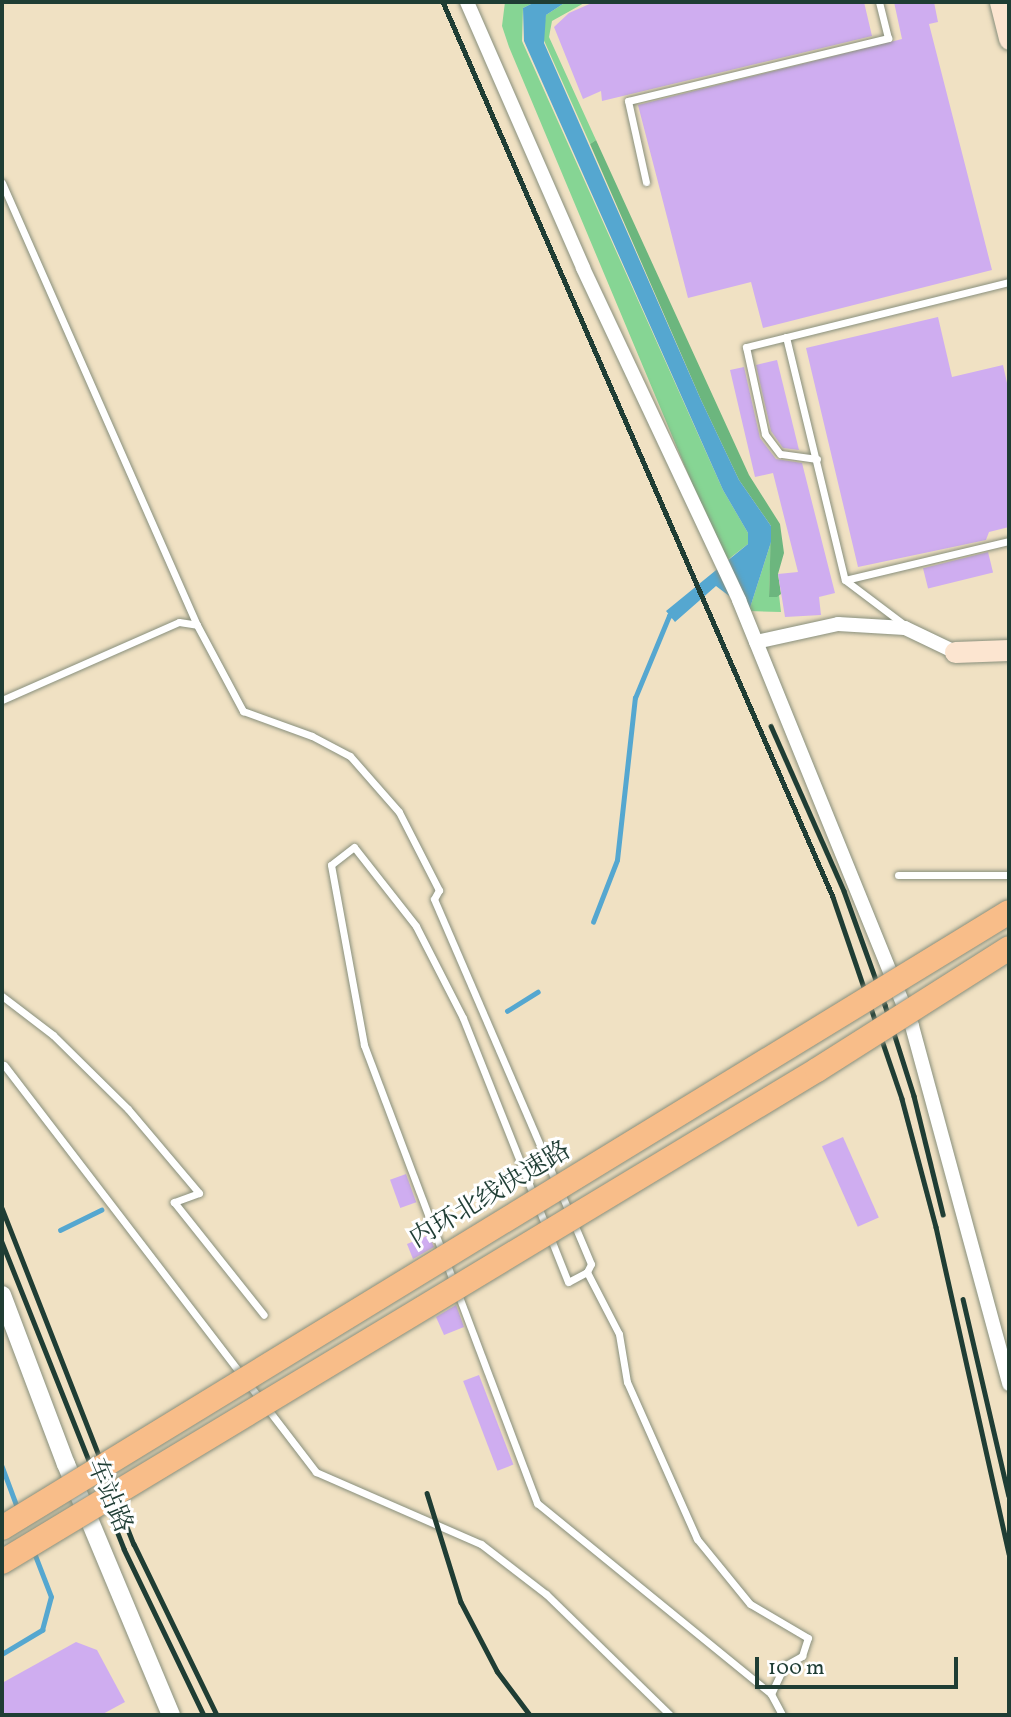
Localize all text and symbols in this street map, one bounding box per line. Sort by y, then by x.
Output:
street label: 内环北线快速路 [405,1136,577,1256]
street label: 车站路 [78,1454,138,1538]
scale bar [759,1644,962,1688]
text: 100 m [768,1654,825,1683]

